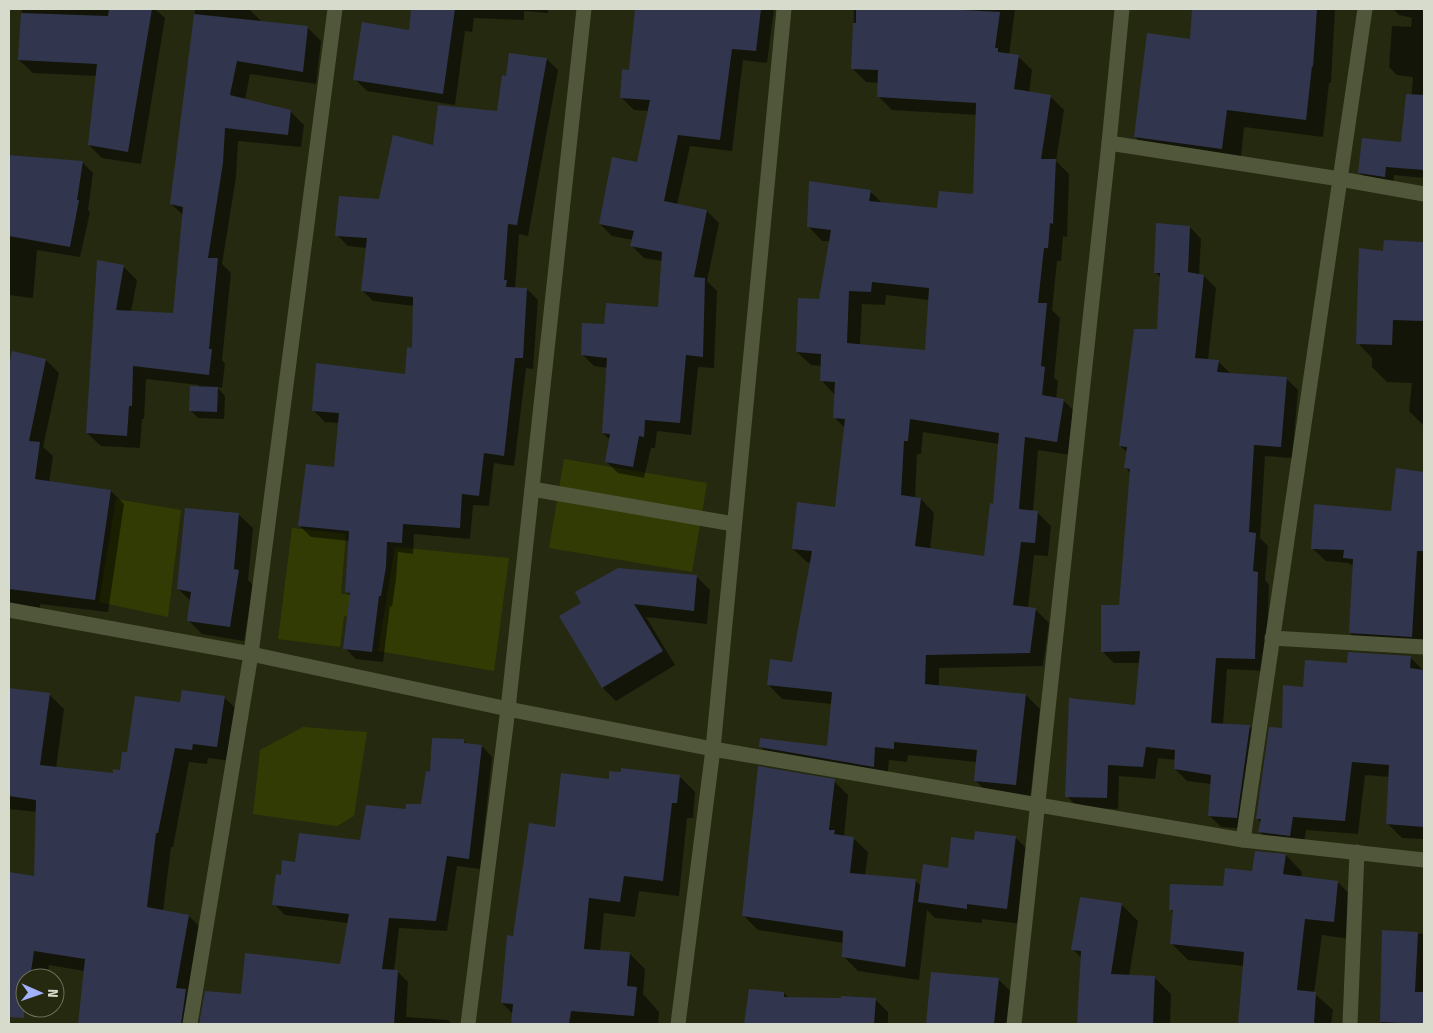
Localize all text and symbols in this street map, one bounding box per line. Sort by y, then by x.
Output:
north arrow [15,968,65,1018]
text: N [44,989,61,998]

